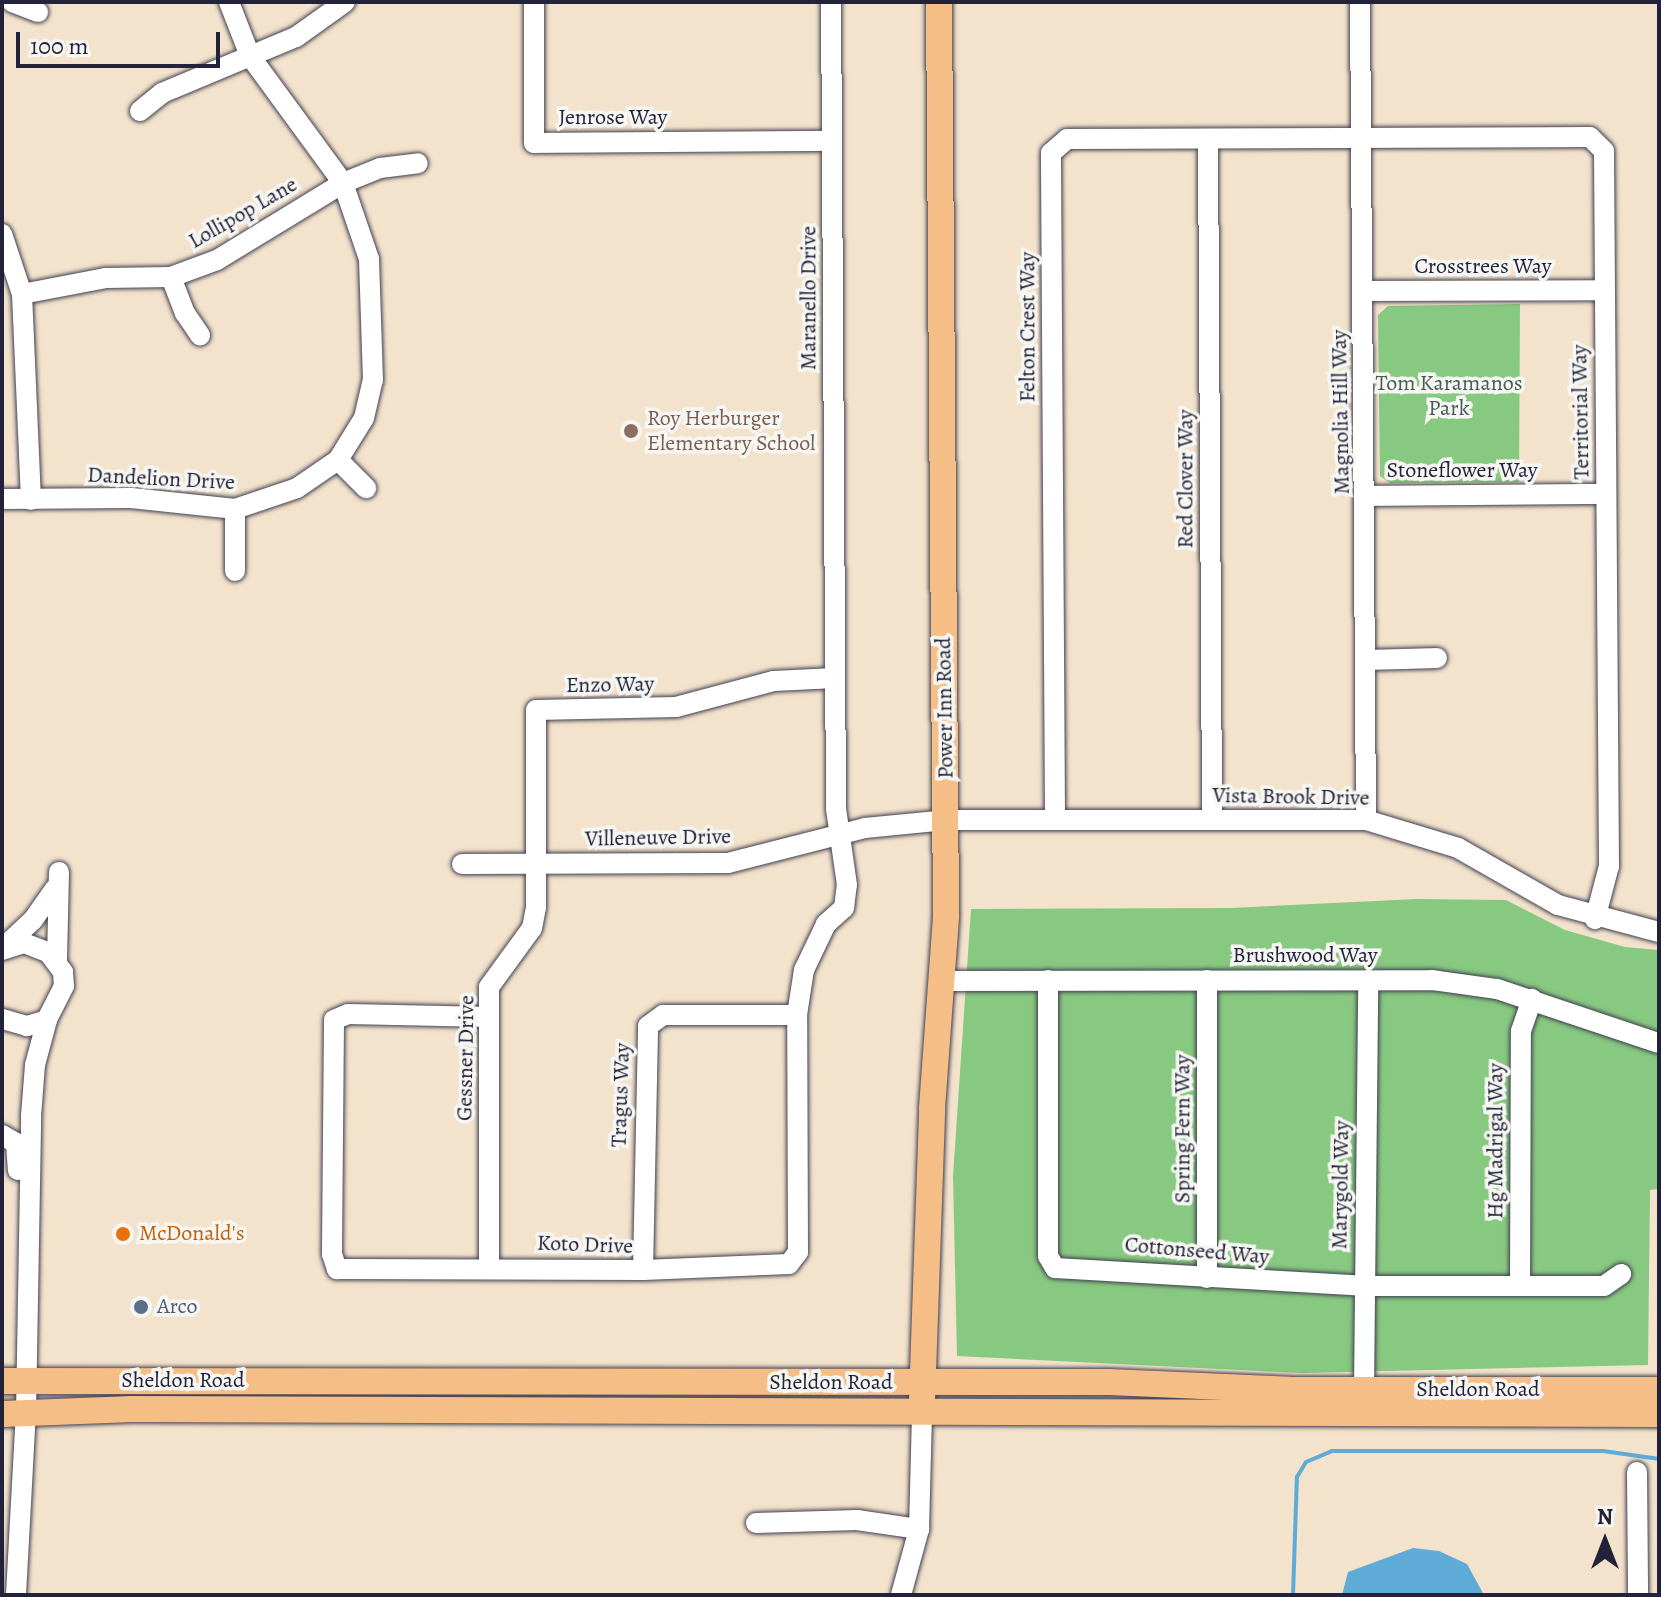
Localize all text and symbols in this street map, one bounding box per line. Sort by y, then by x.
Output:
scale bar [20,16,224,66]
text: 100 m [30,30,89,62]
street label: Jenrose Way [559,105,667,131]
street label: Lollipop Lane [184,171,302,255]
street label: Maranello Drive [796,226,822,370]
street label: Felton Crest Way [1015,252,1041,402]
street label: Crosstrees Way [1415,254,1551,280]
street label: Magnolia Hill Way [1326,329,1356,495]
street label: Territorial Way [1567,344,1595,480]
park label: Tom Karamanos Park [1375,370,1523,422]
place label: Roy Herburger Elementary School [647,405,815,456]
street label: Red Clover Way [1173,409,1199,549]
marker: Roy Herburger Elementary School [622,422,640,440]
street label: Stoneflower Way [1386,458,1538,484]
street label: Dandelion Drive [87,462,235,496]
street label: Power Inn Road [931,637,959,779]
street label: Enzo Way [566,671,654,699]
street label: Vista Brook Drive [1212,782,1370,812]
street label: Villeneuve Drive [585,824,731,852]
street label: Brushwood Way [1232,943,1378,969]
street label: Gessner Drive [452,995,480,1121]
street label: Tragus Way [606,1042,636,1148]
street label: Spring Fern Way [1170,1055,1196,1203]
street label: Hg Madrigal Way [1483,1063,1509,1219]
street label: Marygold Way [1327,1120,1355,1250]
place label: McDonald's [139,1221,244,1247]
marker: McDonald's [114,1225,132,1243]
street label: Koto Drive [537,1230,633,1260]
street label: Cottonseed Way [1124,1232,1270,1270]
place label: Arco [157,1294,198,1320]
marker: Arco [132,1298,150,1316]
street label: Sheldon Road [121,1368,245,1394]
street label: Sheldon Road [769,1370,893,1396]
street label: Sheldon Road [1416,1377,1540,1403]
north arrow [1565,1501,1645,1581]
text: N [1597,1502,1613,1532]

